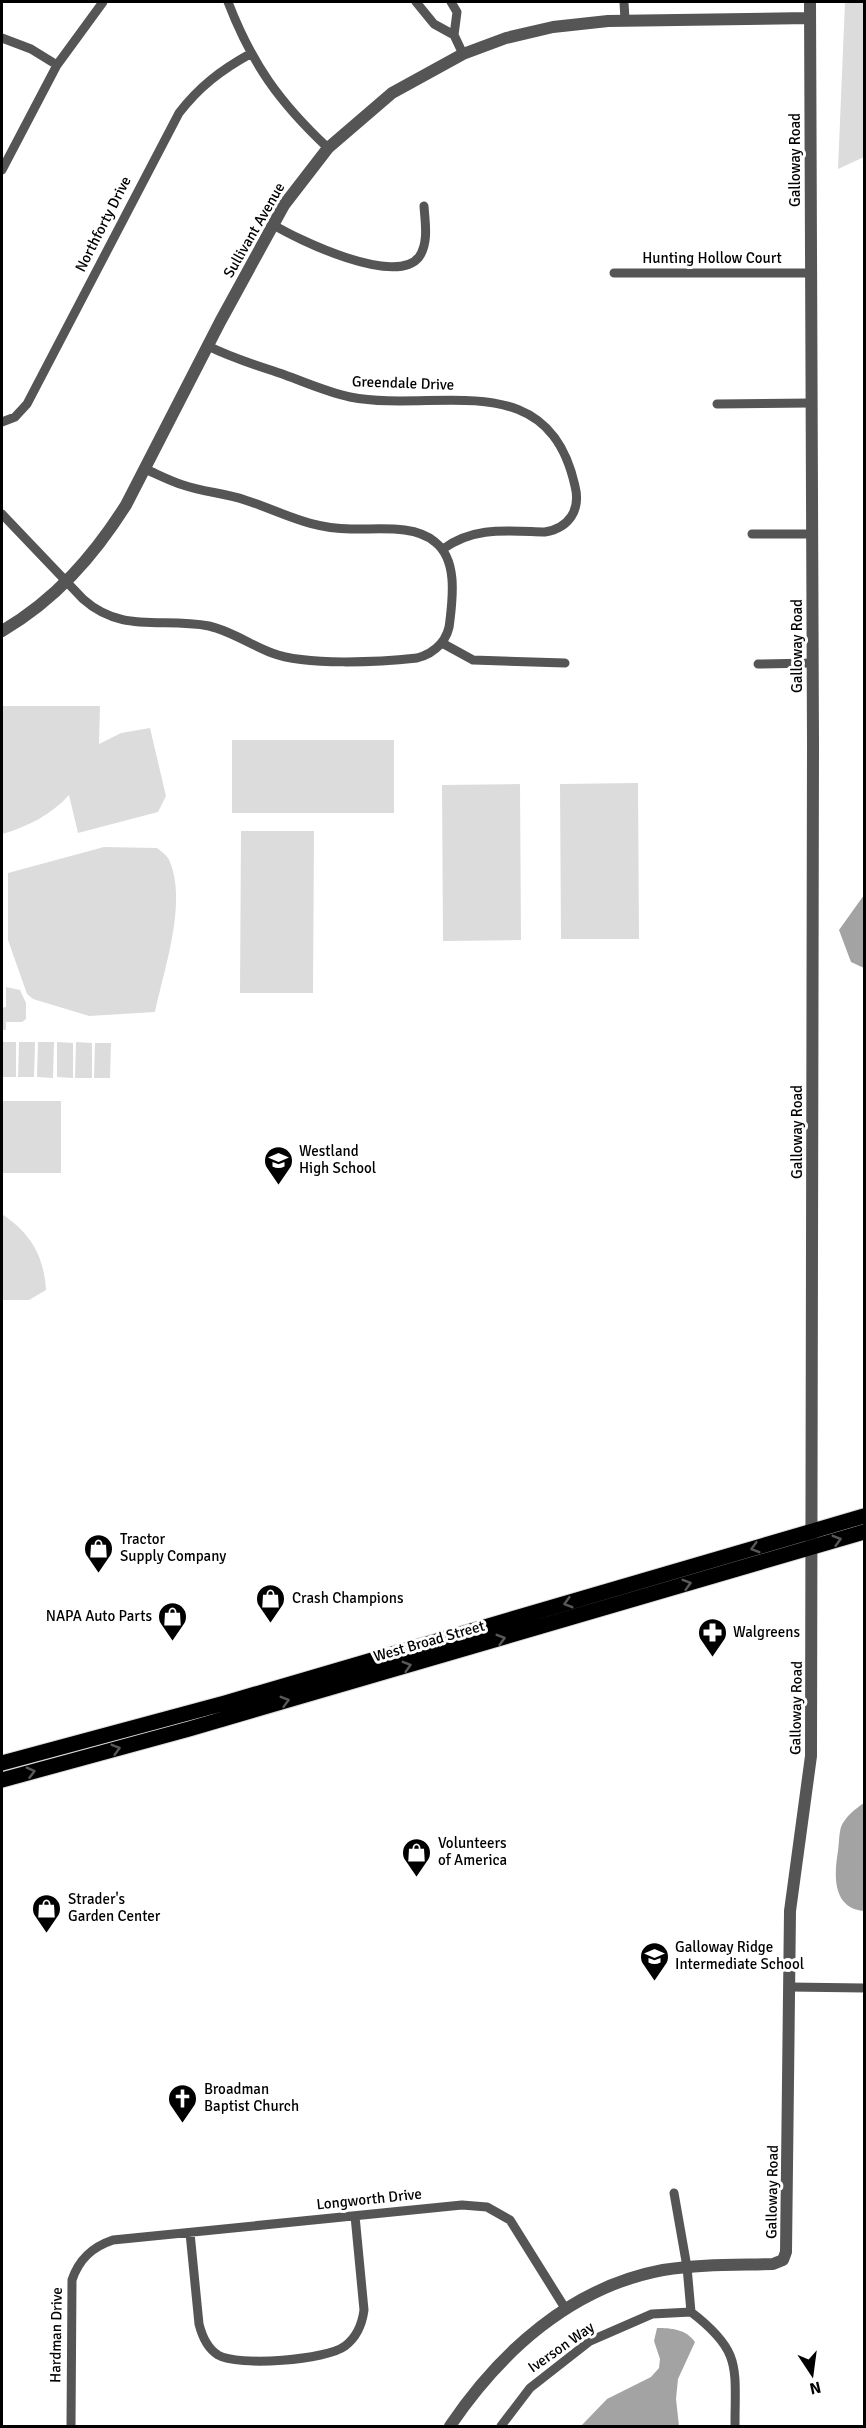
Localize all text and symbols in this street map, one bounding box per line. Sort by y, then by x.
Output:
street label: Galloway Road [786,113,804,207]
street label: Northforty Drive [71,173,135,275]
street label: Sullivant Avenue [219,179,289,281]
street label: Hunting Hollow Court [642,249,782,267]
street label: Greendale Drive [352,372,454,394]
street label: Galloway Road [788,599,806,693]
street label: Galloway Road [788,1085,806,1179]
place label: Westland High School [299,1142,376,1177]
school or university icon: Westland High School [262,1144,294,1186]
place label: Tractor Supply Company [120,1530,226,1565]
shop icon: Tractor Supply Company [83,1532,115,1574]
one-way arrow [832,1535,842,1547]
one-way arrow [750,1541,761,1553]
one-way arrow [681,1579,692,1591]
shop icon: Crash Champions [255,1582,287,1624]
place label: Crash Champions [292,1589,404,1607]
one-way arrow [563,1596,573,1608]
shop icon: NAPA Auto Parts [157,1600,189,1642]
place label: NAPA Auto Parts [46,1607,152,1625]
pharmacy icon: Walgreens [696,1616,728,1658]
street label: West Broad Street [371,1617,487,1665]
place label: Walgreens [733,1623,800,1641]
one-way arrow [495,1634,506,1646]
one-way arrow [401,1661,412,1673]
street label: Galloway Road [786,1661,806,1755]
one-way arrow [280,1696,290,1708]
one-way arrow [111,1744,121,1757]
one-way arrow [25,1767,35,1780]
place label: Volunteers of America [438,1834,507,1869]
shop icon: Volunteers of America [401,1836,433,1878]
place label: Strader's Garden Center [68,1890,161,1925]
shop icon: Strader's Garden Center [31,1892,63,1934]
place label: Galloway Ridge Intermediate School [675,1938,804,1973]
school or university icon: Galloway Ridge Intermediate School [638,1940,670,1982]
place label: Broadman Baptist Church [204,2080,299,2115]
church icon: Broadman Baptist Church [167,2082,199,2124]
street label: Galloway Road [762,2145,782,2239]
street label: Longworth Drive [315,2185,423,2213]
street label: Hardman Drive [46,2287,66,2383]
street label: Iverson Way [524,2318,598,2376]
north arrow [782,2344,842,2404]
text: N [807,2377,823,2399]

